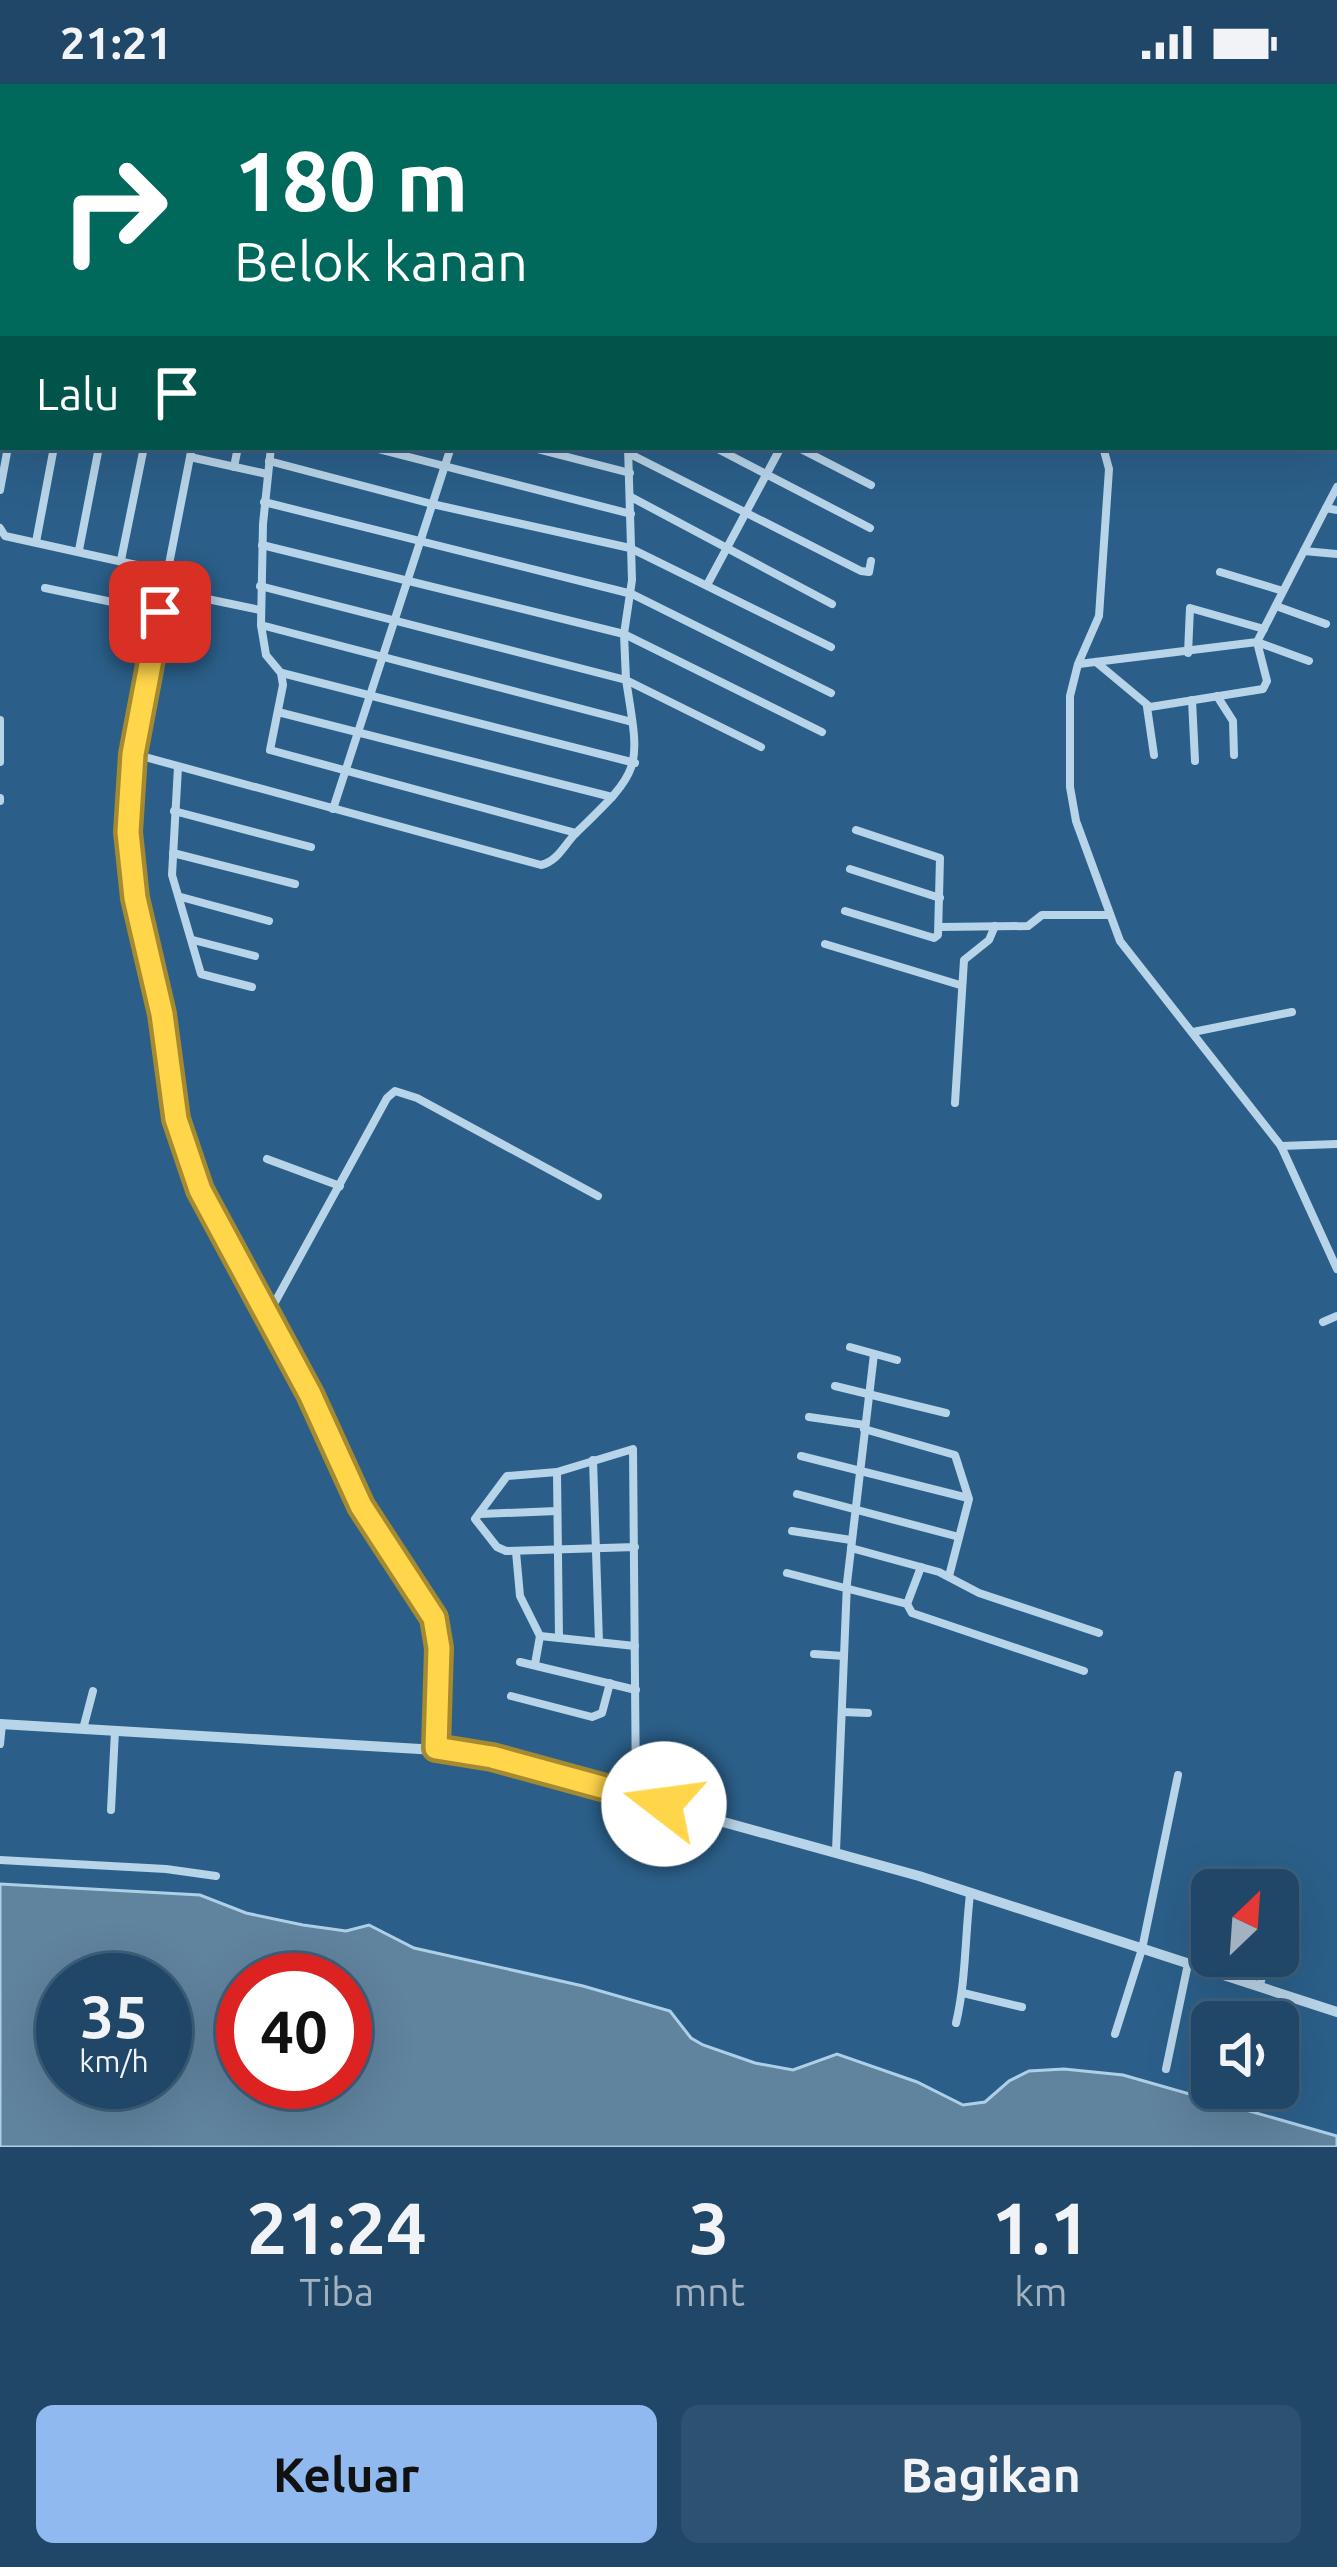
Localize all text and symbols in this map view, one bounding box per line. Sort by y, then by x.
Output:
text: 21:21 [60,17,173,68]
icon: right [36,132,192,288]
text: 180 m [234,133,468,227]
text: Belok kanan [234,231,528,291]
icon: arrive [144,360,210,426]
text: Lalu [36,368,120,419]
pin [109,561,211,663]
icon: arrive [127,579,193,645]
position arrow [601,1741,727,1867]
north arrow [1191,1869,1299,1977]
map controls [1191,1869,1299,2109]
speed limit sign: 40 [216,1953,372,2109]
text: 35 [80,1982,148,2049]
button: sound [1191,2001,1299,2109]
text: km/h [79,2044,149,2078]
text: 21:24 [247,2187,427,2268]
text: 3 [689,2187,729,2268]
text: 1.1 [991,2187,1090,2268]
text: Tiba [299,2270,374,2313]
text: mnt [673,2270,745,2313]
text: km [1014,2270,1068,2313]
button: Keluar [36,2405,657,2543]
button: Bagikan [681,2405,1301,2543]

